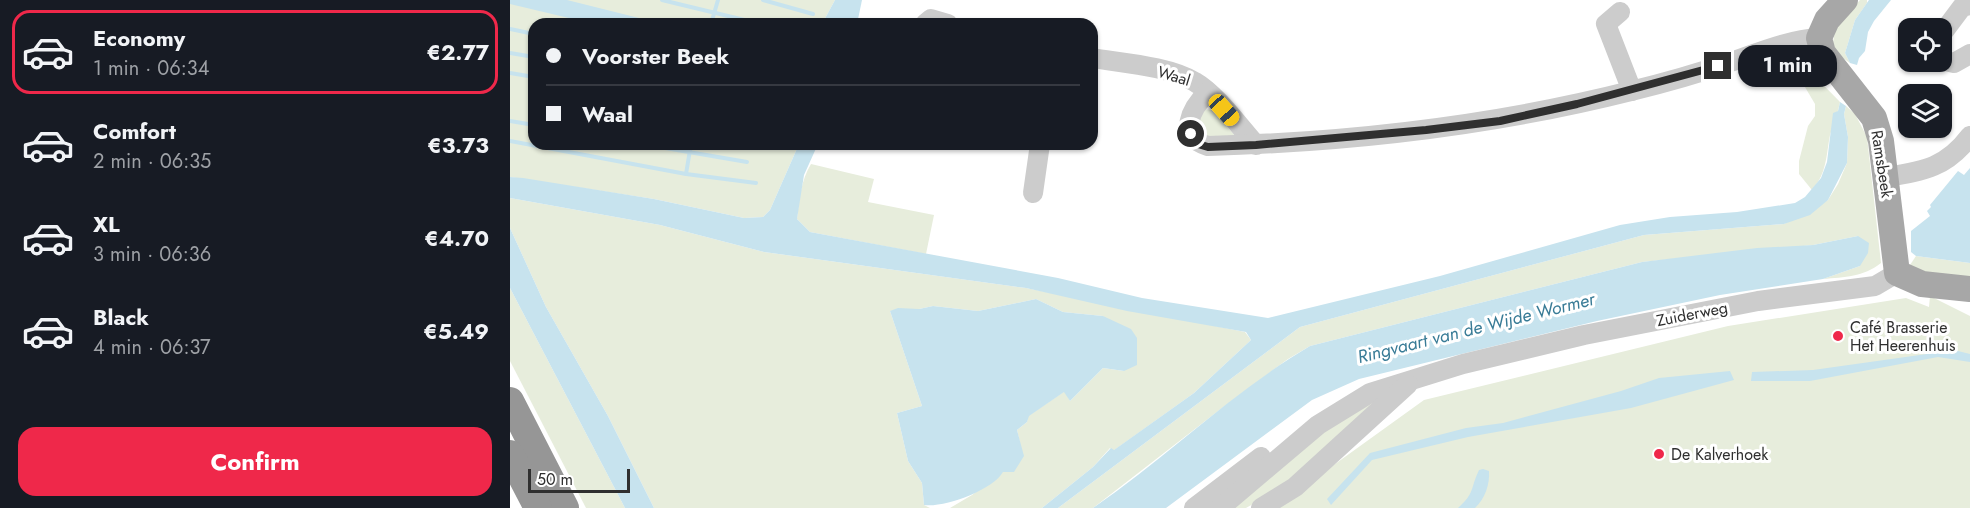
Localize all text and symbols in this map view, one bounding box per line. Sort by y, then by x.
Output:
map controls [1898,18,1952,138]
button: locate [1898,18,1952,72]
text: Economy [93,22,185,54]
icon: car [21,25,75,79]
text: €2.77 [427,36,489,68]
text: Voorster Beek [582,40,729,72]
callout: 1 min [1739,45,1838,87]
text: 1 min [1763,51,1812,80]
route end [1704,52,1731,79]
text: 1 min · 06:34 [93,54,209,83]
street label: Waal [1155,60,1193,92]
button: layers [1898,84,1952,138]
car [1205,91,1243,129]
text: Waal [582,98,633,130]
text: Comfort [93,115,176,147]
icon: car [21,118,75,172]
route start [1177,120,1204,147]
text: €3.73 [427,129,489,161]
street label: Ramsbeek [1865,129,1899,200]
text: 2 min · 06:35 [93,147,211,176]
text: XL [93,208,120,240]
icon: car [21,211,75,265]
text: €4.70 [424,222,489,254]
text: 3 min · 06:36 [93,240,211,269]
water label: Ringvaart van de Wijde Wormer [1355,286,1598,370]
street label: Zuiderweg [1654,296,1730,332]
text: Black [93,301,149,333]
icon: car [21,304,75,358]
text: €5.49 [423,315,489,347]
place label: Café Brasserie Het Heerenhuis [1850,316,1956,357]
marker: Café Brasserie Het Heerenhuis [1831,329,1845,343]
text: 4 min · 06:37 [93,333,211,362]
button: Confirm [18,427,492,496]
place label: De Kalverhoek [1671,443,1769,466]
marker: De Kalverhoek [1652,447,1666,461]
scale bar [528,466,630,494]
text: 50 m [537,468,573,491]

